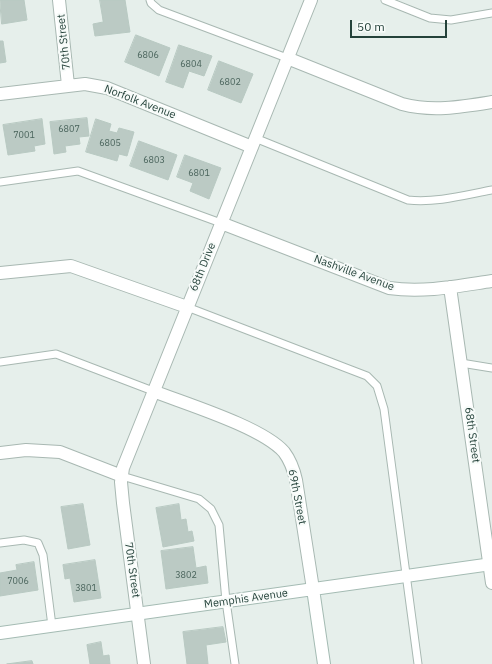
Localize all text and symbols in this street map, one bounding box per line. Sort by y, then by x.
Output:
scale bar [352,12,449,38]
street label: 70th Street [55,13,73,71]
text: 50 m [357,19,385,34]
house number: 6806 [137,50,159,60]
house number: 6804 [180,59,202,69]
house number: 6802 [219,77,241,87]
street label: Norfolk Avenue [102,82,178,122]
house number: 6807 [58,124,80,134]
house number: 7001 [13,130,35,140]
house number: 6805 [99,138,121,148]
house number: 6803 [143,155,165,165]
house number: 6801 [188,168,210,178]
street label: 68th Drive [187,241,219,293]
street label: Nashville Avenue [312,252,396,294]
street label: 68th Street [462,406,482,464]
street label: 69th Street [285,468,309,526]
street label: 70th Street [122,541,142,599]
house number: 3802 [175,570,197,580]
house number: 7006 [7,576,29,586]
house number: 3801 [75,583,97,593]
street label: Memphis Avenue [203,587,289,611]

